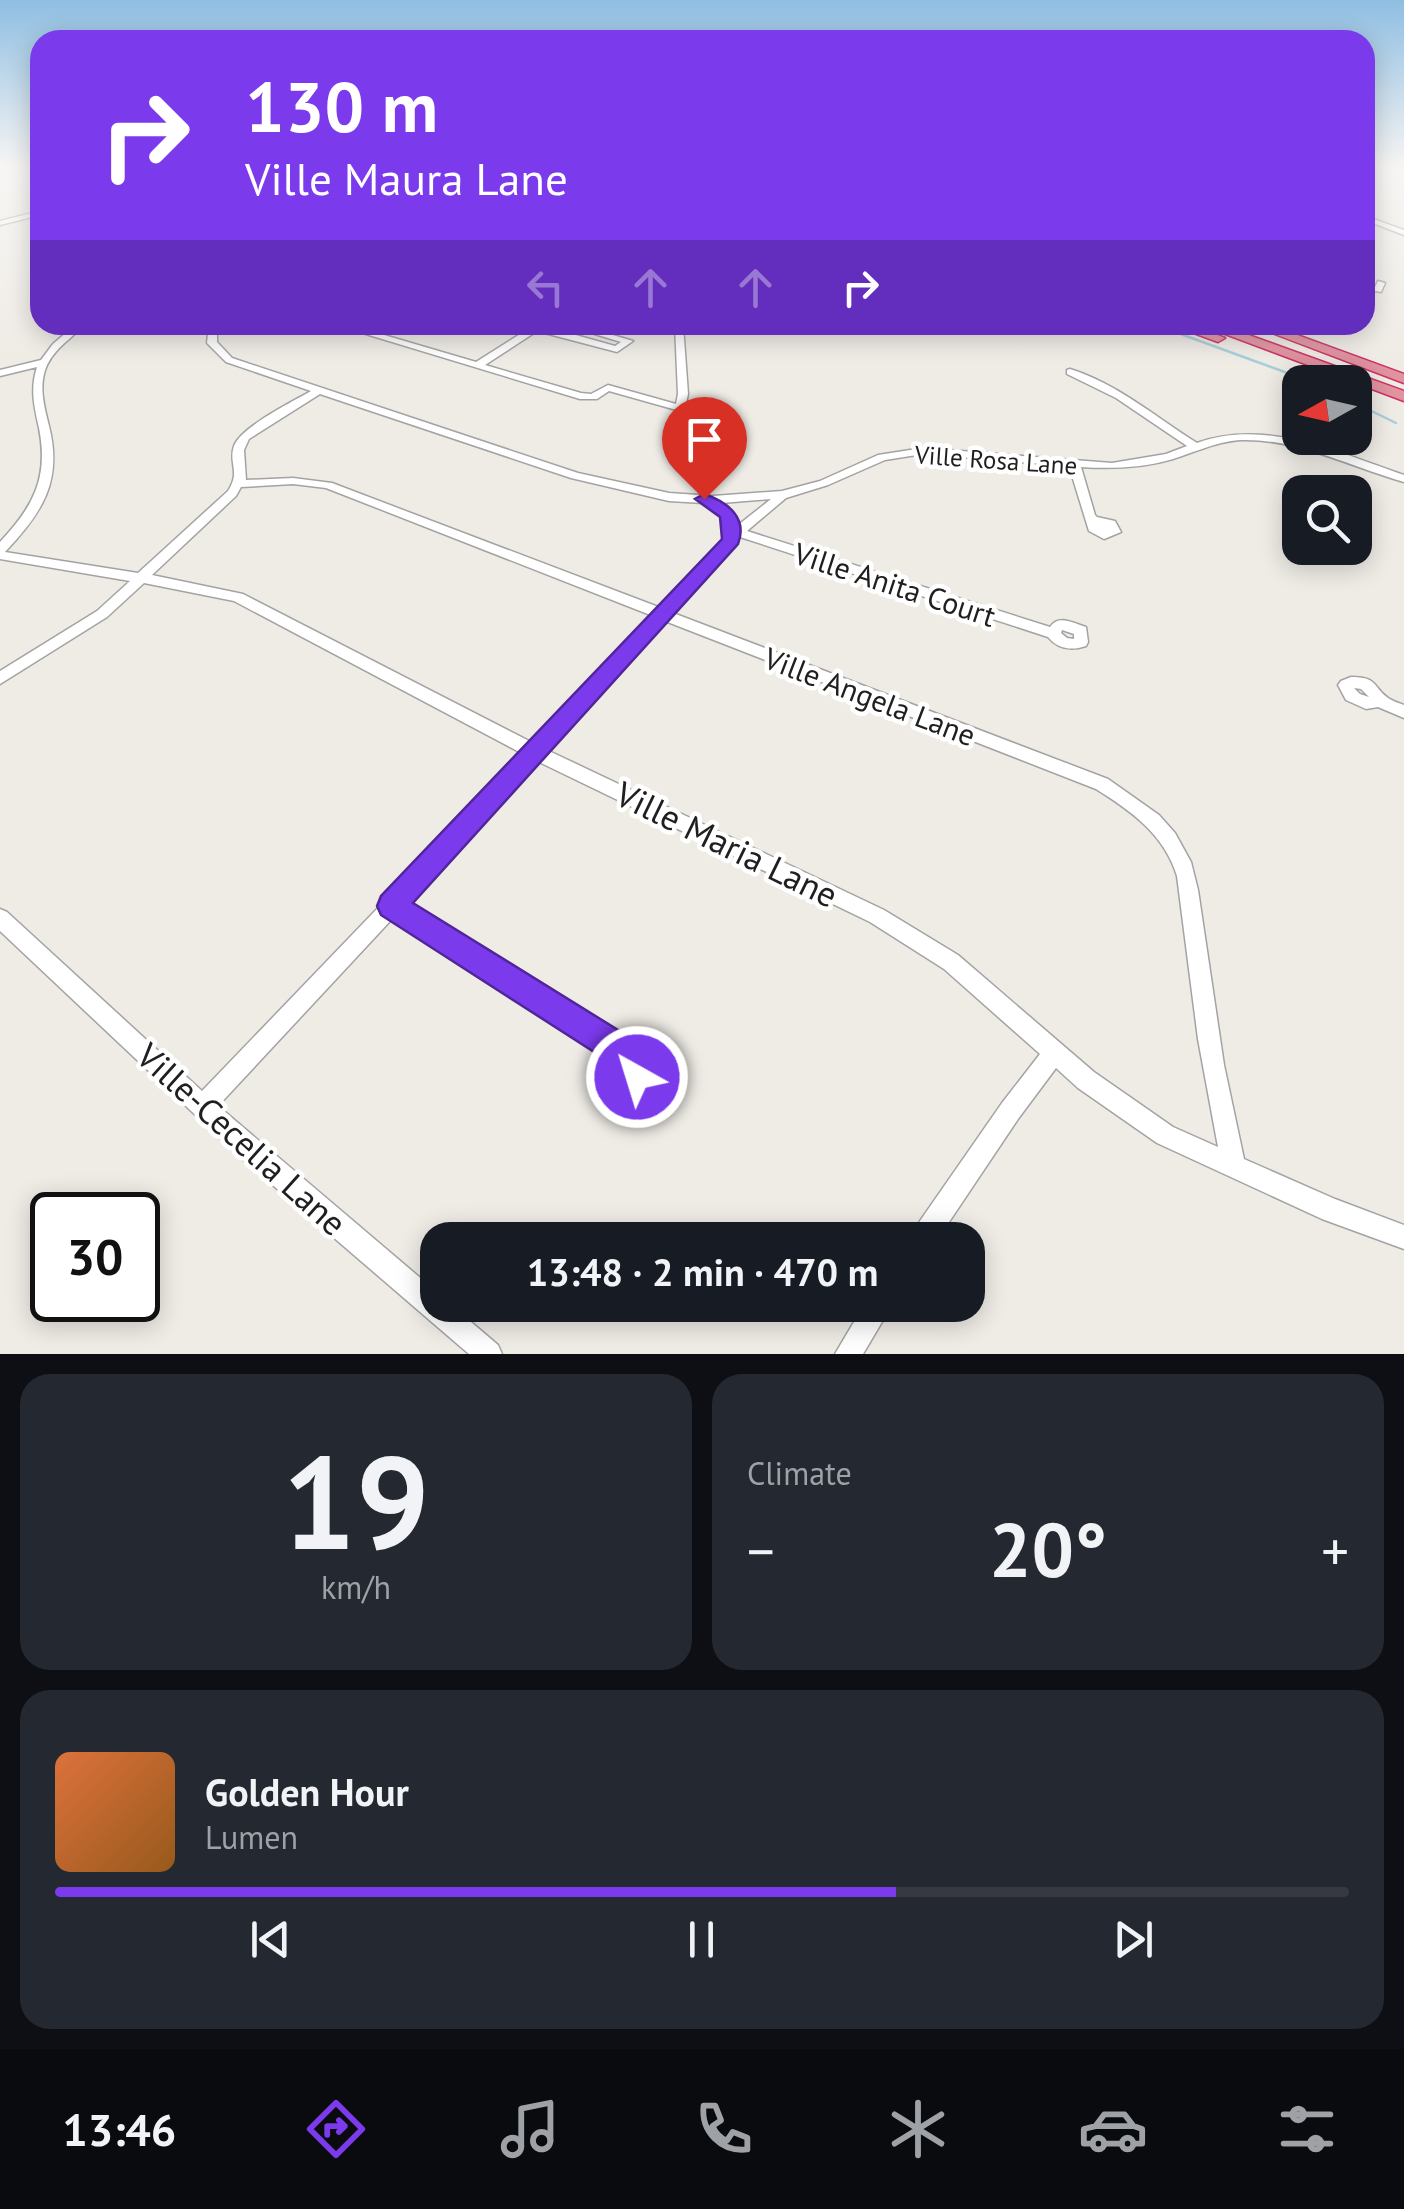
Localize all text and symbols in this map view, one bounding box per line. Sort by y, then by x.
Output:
text: 130 m [245,61,438,151]
icon: right [80,70,210,200]
text: Ville Maura Lane [245,149,568,207]
icon: left [518,260,573,315]
icon: ahead [623,260,678,315]
icon: ahead [728,260,783,315]
icon: right [833,260,888,315]
north arrow [1282,365,1372,455]
map controls [1282,365,1372,565]
pin [662,397,747,500]
icon: arrive [677,412,732,467]
street label: Ville Rosa Lane [913,438,1078,482]
button: search [1282,475,1372,565]
street label: Ville Anita Court [788,533,1001,635]
street label: Ville Angela Lane [758,637,981,754]
street label: Ville Maria Lane [607,770,846,918]
position arrow [585,1025,689,1129]
street label: Ville-Cecelia Lane [127,1032,357,1245]
speed limit sign: 30 [30,1192,160,1322]
text: 13:48 · 2 min · 470 m [527,1247,878,1296]
text: 19 [282,1417,430,1585]
text: Climate [747,1452,852,1494]
text: 20° [989,1501,1107,1598]
text: − [747,1515,775,1586]
text: + [1321,1515,1349,1586]
text: km/h [321,1566,391,1608]
text: Golden Hour [205,1767,409,1816]
text: Lumen [205,1816,298,1858]
icon: previous [243,1912,298,1967]
icon: pause [674,1912,729,1967]
icon: next [1106,1912,1161,1967]
icon: directions [301,2094,371,2164]
icon: music [495,2094,565,2164]
icon: phone [689,2094,759,2164]
icon: climate [883,2094,953,2164]
icon: car [1078,2094,1148,2164]
icon: filters [1272,2094,1342,2164]
text: 13:46 [62,2100,176,2158]

